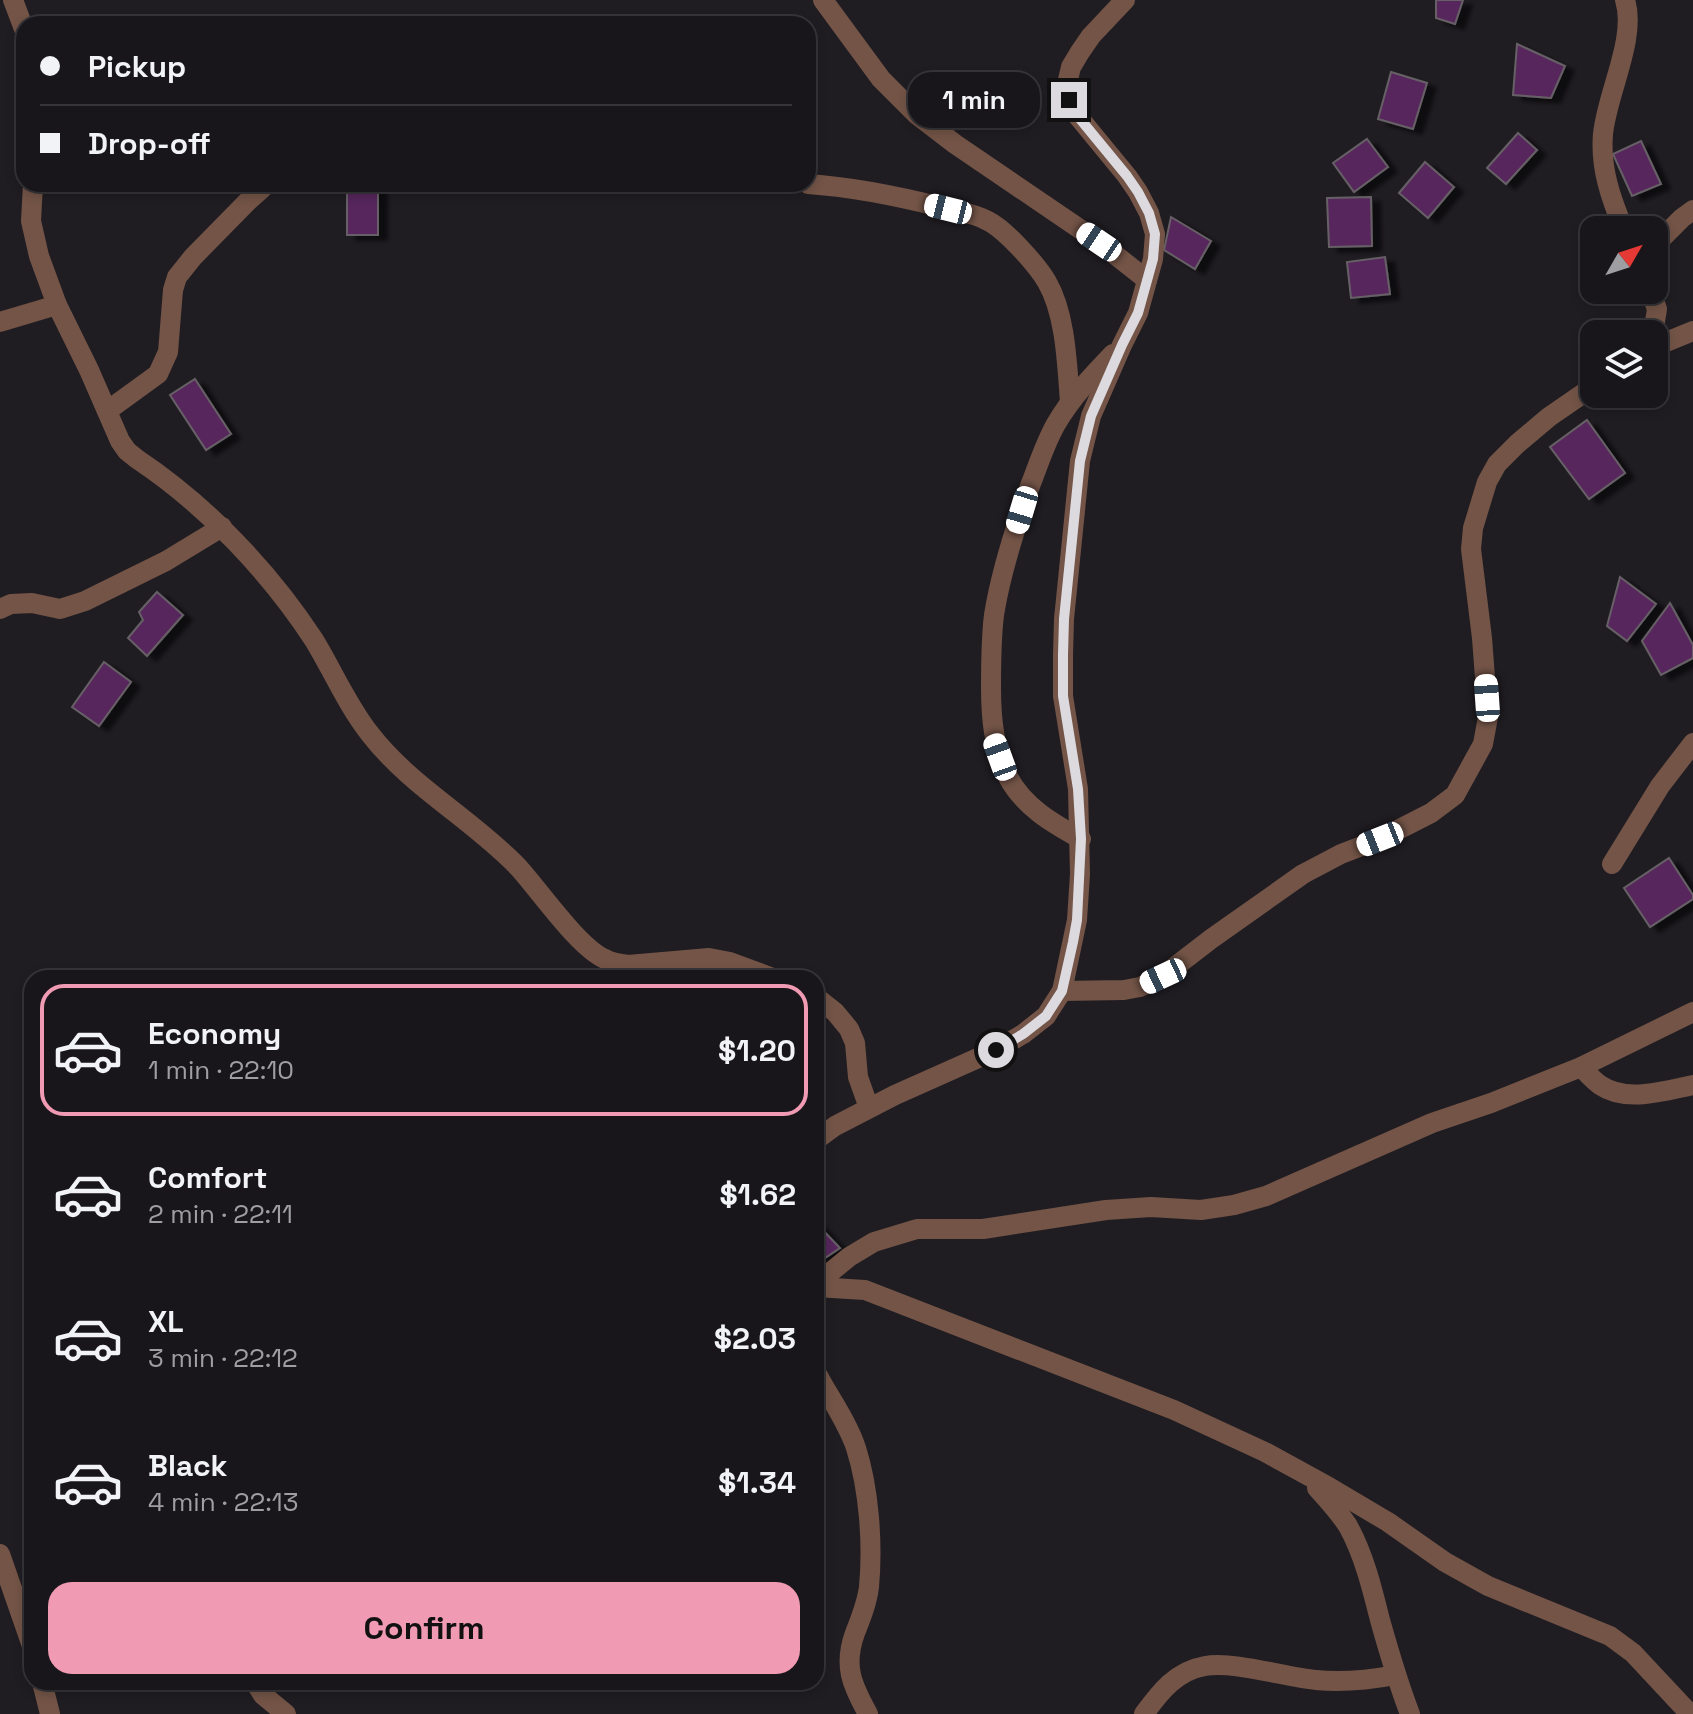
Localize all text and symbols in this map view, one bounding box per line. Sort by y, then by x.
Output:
text: Pickup [88,47,186,86]
callout: 1 min [909,72,1041,128]
route end [1051,82,1087,118]
text: 1 min [942,83,1006,117]
text: Drop-off [88,124,211,163]
car [922,192,974,226]
north arrow [1580,216,1668,304]
map controls [1580,216,1668,408]
car [1072,219,1126,265]
button: layers [1580,320,1668,408]
car [1004,484,1040,536]
car [1473,673,1501,723]
car [981,730,1019,784]
car [1353,819,1407,859]
car [1136,955,1190,997]
icon: car [52,1014,124,1086]
text: Economy [148,1014,281,1053]
text: $1.20 [718,1031,796,1070]
route start [978,1032,1014,1068]
text: 1 min · 22:10 [148,1053,294,1087]
icon: car [52,1158,124,1230]
text: Comfort [148,1158,267,1197]
text: $1.62 [719,1175,796,1214]
text: 2 min · 22:11 [148,1197,293,1231]
icon: car [52,1302,124,1374]
text: XL [148,1302,184,1341]
text: $2.03 [714,1319,796,1358]
text: 3 min · 22:12 [148,1341,298,1375]
icon: car [52,1446,124,1518]
text: Black [148,1446,227,1485]
text: $1.34 [718,1463,796,1502]
text: 4 min · 22:13 [148,1485,298,1519]
button: Confirm [48,1582,800,1674]

